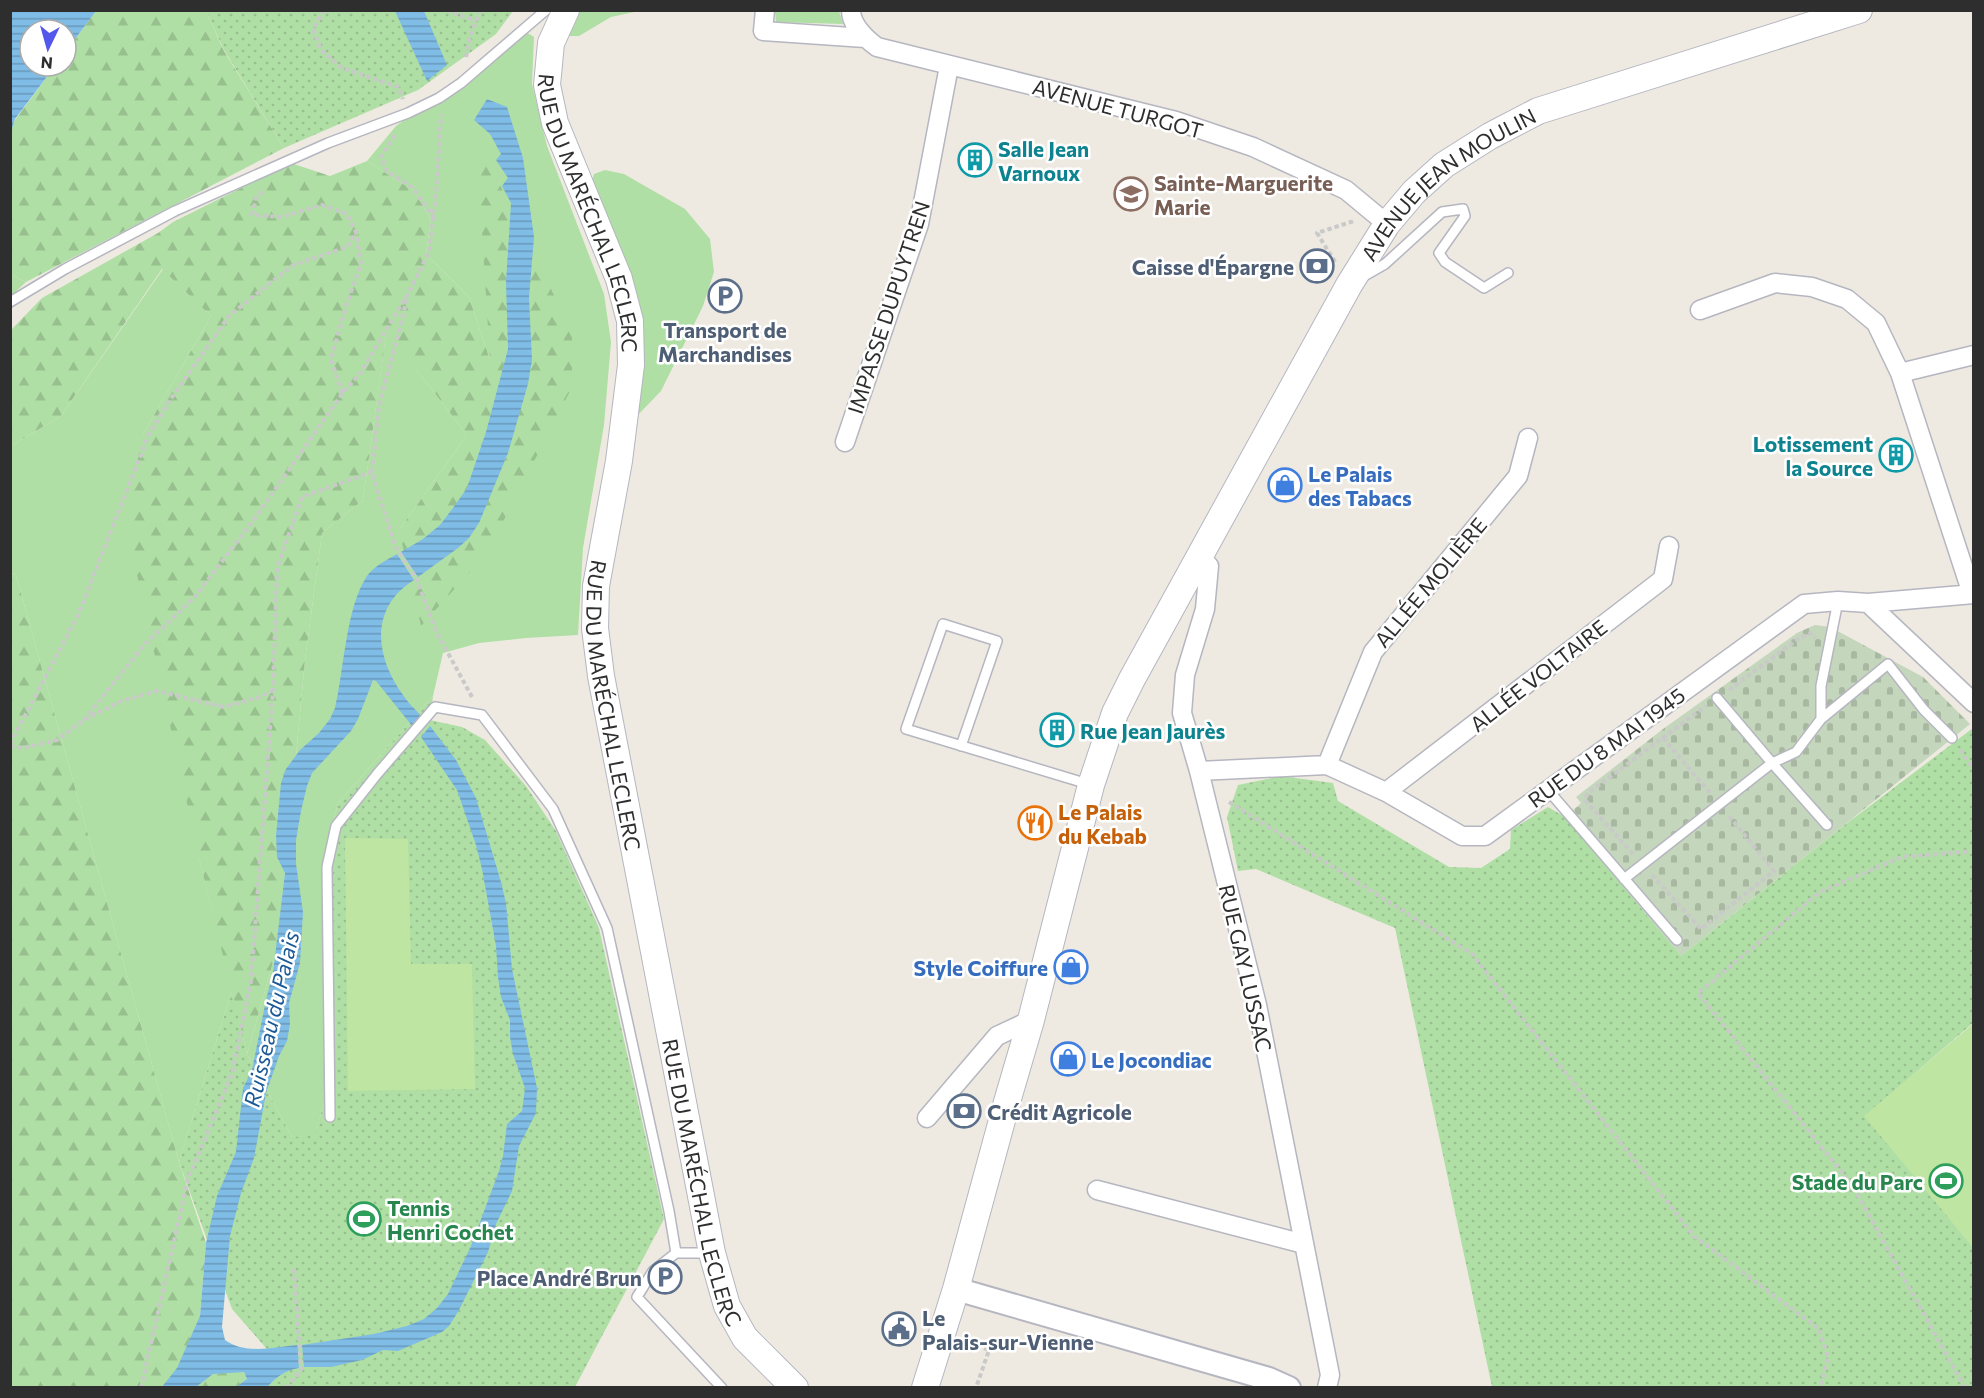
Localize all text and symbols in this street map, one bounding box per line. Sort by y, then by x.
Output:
north arrow [18,18,78,78]
text: N [40,53,53,73]
street label: RUE DU MARÉCHAL LECLERC [534,73,643,353]
street label: AVENUE TURGOT [1030,73,1206,143]
street label: AVENUE JEAN MOULIN [1355,102,1540,265]
place label: Salle Jean Varnoux [998,136,1089,185]
building icon: Salle Jean Varnoux [957,142,993,178]
place label: Sainte-Marguerite Marie [1154,170,1333,219]
school or university icon: Sainte-Marguerite Marie [1113,176,1149,212]
street label: IMPASSE DUPUYTREN [842,197,934,417]
bank icon: Caisse d'Épargne [1299,248,1335,284]
place label: Caisse d'Épargne [1132,254,1294,279]
parking icon: Transport de Marchandises [707,278,743,314]
place label: Transport de Marchandises [658,317,792,366]
place label: Lotissement la Source [1753,431,1873,480]
building icon: Lotissement la Source [1878,437,1914,473]
place label: Le Palais des Tabacs [1308,461,1412,510]
shop icon: Le Palais des Tabacs [1267,467,1303,503]
street label: ALLÉE MOLIÈRE [1369,512,1491,652]
street label: RUE DU MARÉCHAL LECLERC [582,558,647,852]
street label: ALLÉE VOLTAIRE [1464,614,1612,736]
street label: RUE DU 8 MAI 1945 [1523,682,1689,812]
building icon: Rue Jean Jaurès [1039,712,1075,748]
place label: Rue Jean Jaurès [1080,718,1225,743]
place label: Le Palais du Kebab [1058,799,1147,848]
restaurant icon: Le Palais du Kebab [1017,805,1053,841]
street label: RUE GAY LUSSAC [1215,882,1277,1054]
water label: Ruisseau du Palais [238,929,304,1109]
shop icon: Style Coiffure [1053,949,1089,985]
place label: Style Coiffure [914,955,1048,980]
street label: RUE DU MARÉCHAL LECLERC [659,1037,748,1330]
shop icon: Le Jocondiac [1050,1041,1086,1077]
place label: Le Jocondiac [1091,1047,1212,1072]
bank icon: Crédit Agricole [946,1093,982,1129]
place label: Crédit Agricole [987,1099,1132,1124]
sports icon: Stade du Parc [1928,1163,1964,1199]
place label: Stade du Parc [1792,1169,1923,1194]
place label: Tennis Henri Cochet [387,1195,514,1244]
sports icon: Tennis Henri Cochet [346,1201,382,1237]
parking icon: Place André Brun [647,1259,683,1295]
place label: Place André Brun [477,1265,642,1290]
place label: Le Palais-sur-Vienne [922,1305,1094,1354]
public building icon: Le Palais-sur-Vienne [881,1311,917,1347]

